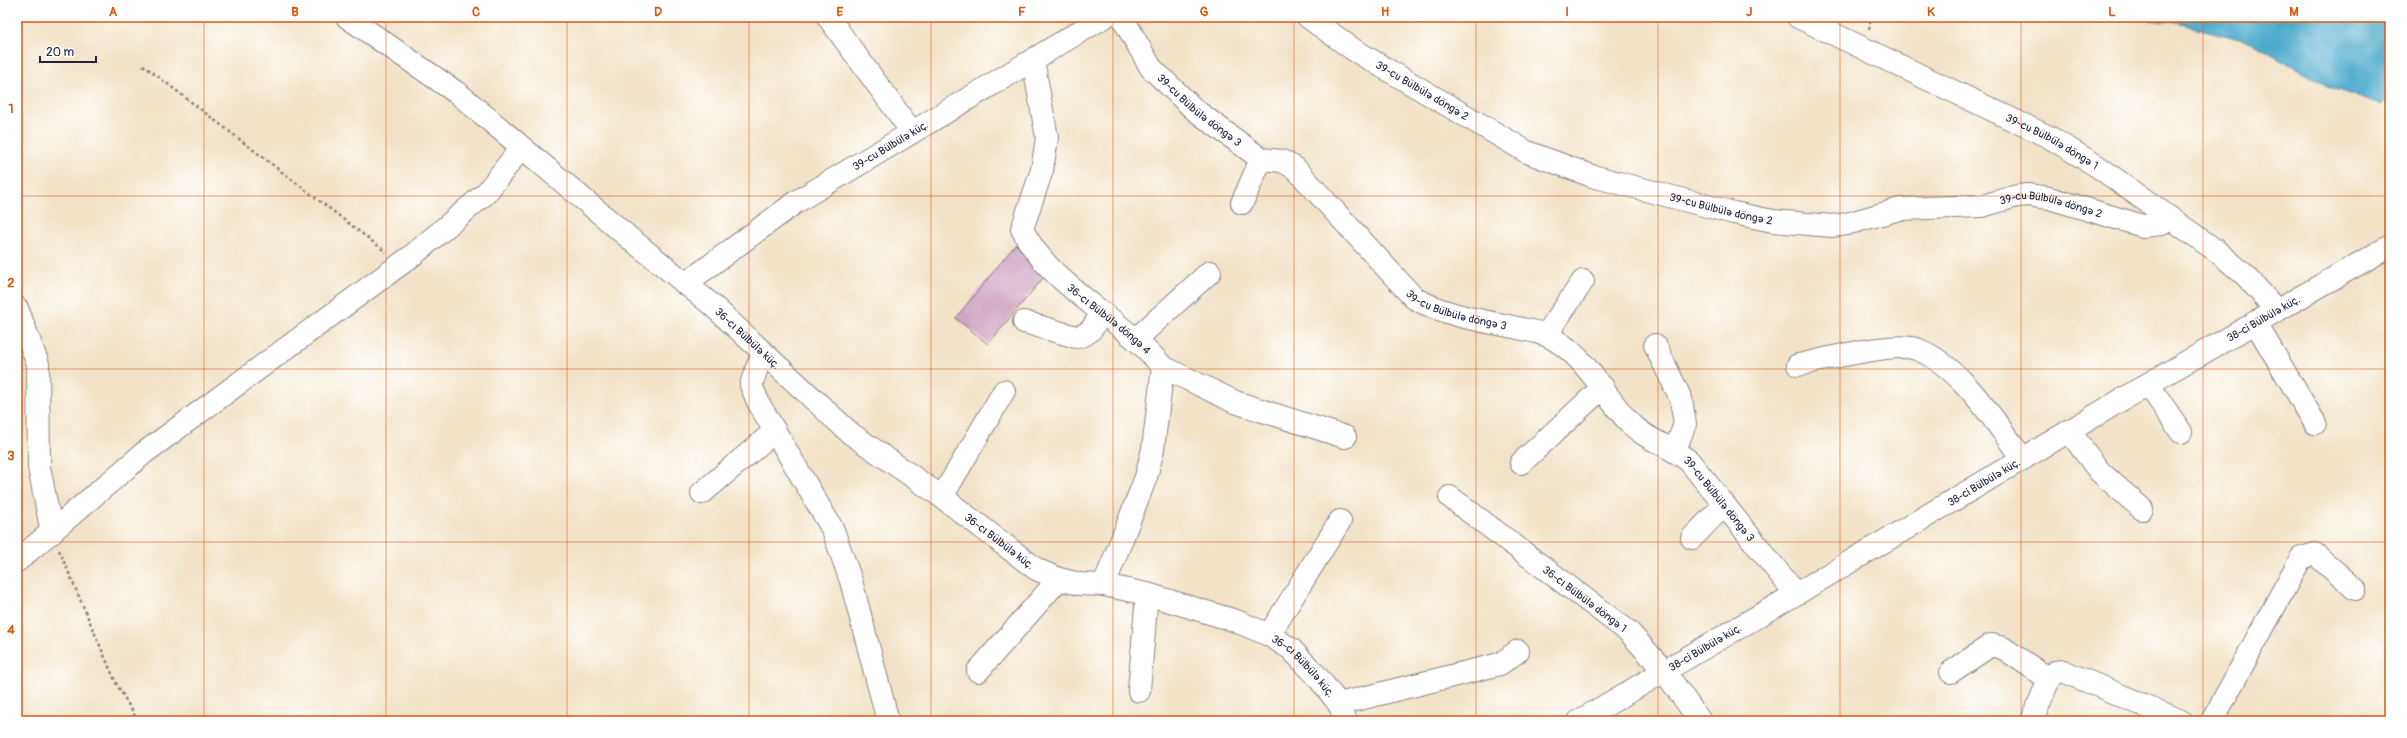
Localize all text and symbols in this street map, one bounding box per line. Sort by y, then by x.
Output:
text: A [109,4,118,20]
text: B [291,4,299,20]
text: C [472,4,480,20]
text: D [654,4,662,20]
text: E [837,4,844,20]
text: F [1018,4,1026,20]
text: G [1200,4,1209,20]
text: H [1381,4,1389,20]
text: I [1565,4,1569,20]
text: J [1746,4,1752,20]
text: K [1927,4,1935,20]
text: L [2108,4,2116,20]
text: M [2289,4,2299,20]
scale bar [40,38,96,64]
text: 20 m [46,45,75,60]
street label: 39-cu Bülbülə döngə 2 [1374,58,1471,123]
street label: 39-cu Bülbülə döngə 3 [1155,71,1244,149]
text: 1 [8,101,14,117]
street label: 39-cu Bülbülə döngə 1 [2004,111,2101,172]
street label: 39-cu Bülbülə küç. [850,118,930,173]
street label: 39-cu Bülbülə döngə 2 [1998,188,2104,220]
street label: 39-cu Bülbülə döngə 2 [1668,190,1774,227]
text: 2 [7,275,15,291]
street label: 36-cı Bülbülə döngə 4 [1065,281,1154,357]
street label: 39-cu Bülbülə döngə 3 [1403,287,1508,332]
street label: 38-ci Bülbülə küç. [2224,292,2302,344]
street label: 36-cı Bülbülə küç. [712,305,783,371]
text: 3 [7,448,15,464]
street label: 39-cu Bülbülə döngə 3 [1682,453,1758,544]
street label: 38-ci Bülbülə küç. [1945,455,2022,509]
street label: 36-cı Bülbülə küç. [962,510,1037,572]
street label: 36-cı Bülbülə döngə 1 [1540,563,1630,635]
street label: 38-ci Bülbülə küç. [1666,621,1744,674]
text: 4 [7,622,15,638]
street label: 36-cı Bülbülə küç. [1269,632,1337,700]

